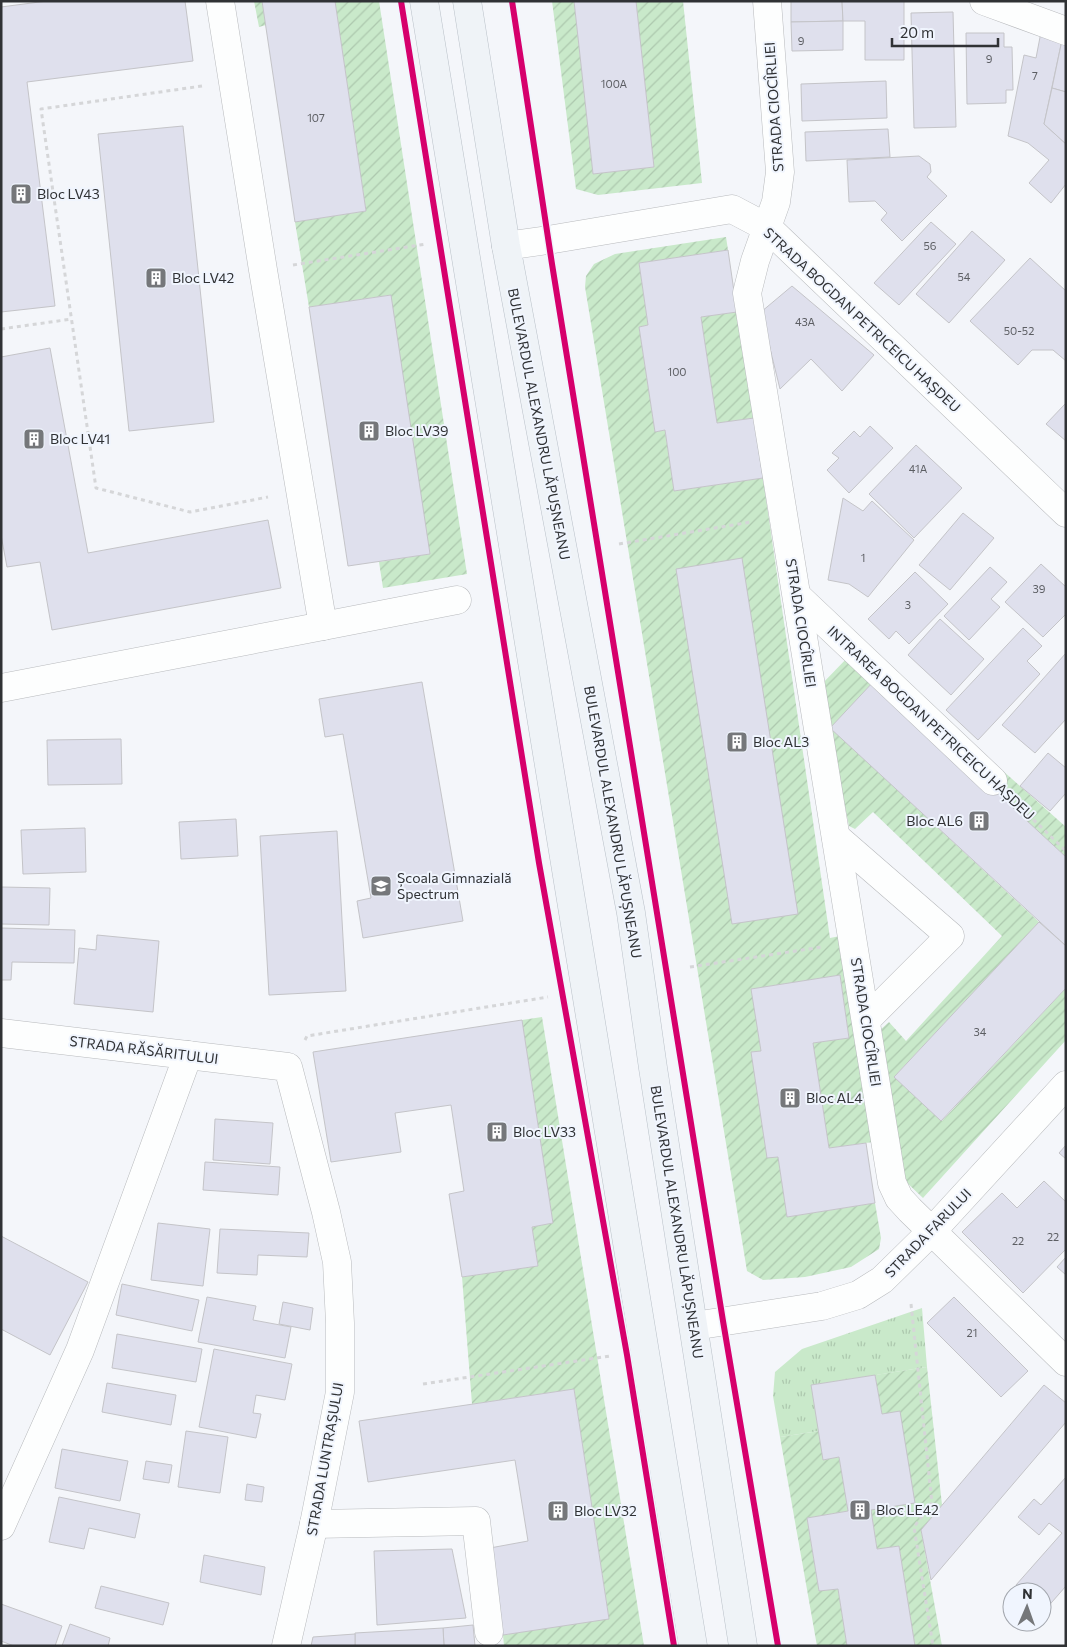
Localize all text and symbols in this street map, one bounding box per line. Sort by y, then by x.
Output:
scale bar [892,15,998,47]
text: 20 m [900,23,934,41]
house number: 9 [798,34,805,47]
street label: STRADA CIOCÎRLIEI [760,41,787,173]
house number: 9 [986,52,993,65]
house number: 7 [1032,69,1038,82]
house number: 100A [601,77,628,90]
house number: 107 [307,111,325,124]
building icon: Bloc LV43 [9,182,33,206]
place label: Bloc LV43 [37,185,100,202]
street label: STRADA BOGDAN PETRICEICU HAȘDEU [760,224,964,416]
house number: 56 [924,239,937,252]
building icon: Bloc LV42 [144,266,168,290]
place label: Bloc LV42 [172,269,234,286]
house number: 54 [958,270,971,283]
street label: BULEVARDUL ALEXANDRU LĂPUȘNEANU [504,286,574,562]
house number: 43A [795,315,816,328]
house number: 50-52 [1004,324,1034,337]
house number: 100 [667,365,687,378]
building icon: Bloc LV39 [357,419,381,443]
place label: Bloc LV39 [385,422,449,439]
building icon: Bloc LV41 [22,427,46,451]
place label: Bloc LV41 [50,430,110,447]
house number: 41A [909,462,928,475]
house number: 1 [861,551,865,564]
street label: STRADA CIOCÎRLIEI [783,557,820,689]
house number: 39 [1033,582,1046,595]
house number: 3 [905,598,911,611]
street label: INTRAREA BOGDAN PETRICEICU HAȘDEU [824,622,1038,824]
street label: BULEVARDUL ALEXANDRU LĂPUȘNEANU [580,684,646,960]
building icon: Bloc AL3 [725,730,749,754]
place label: Bloc AL3 [753,733,809,750]
building icon: Bloc AL6 [967,809,991,833]
place label: Bloc AL6 [906,812,963,829]
place label: Școala Gimnazială Spectrum [397,869,512,902]
school or university icon: Școala Gimnazială Spectrum [369,874,393,898]
street label: STRADA CIOCÎRLIEI [848,956,885,1088]
house number: 34 [974,1025,987,1038]
street label: STRADA RĂSĂRITULUI [69,1032,219,1067]
street label: BULEVARDUL ALEXANDRU LĂPUȘNEANU [646,1084,708,1360]
building icon: Bloc AL4 [778,1086,802,1110]
place label: Bloc AL4 [806,1089,863,1106]
building icon: Bloc LV33 [485,1120,509,1144]
place label: Bloc LV33 [513,1123,576,1140]
street label: STRADA FARULUI [881,1185,974,1281]
house number: 22 [1047,1230,1059,1243]
house number: 22 [1012,1234,1024,1247]
house number: 21 [967,1326,977,1339]
street label: STRADA LUNTRAȘULUI [303,1381,347,1537]
building icon: Bloc LE42 [848,1498,872,1522]
building icon: Bloc LV32 [546,1499,570,1523]
place label: Bloc LE42 [876,1501,939,1518]
place label: Bloc LV32 [574,1502,637,1519]
north arrow [1002,1582,1052,1632]
text: N [1022,1585,1033,1602]

